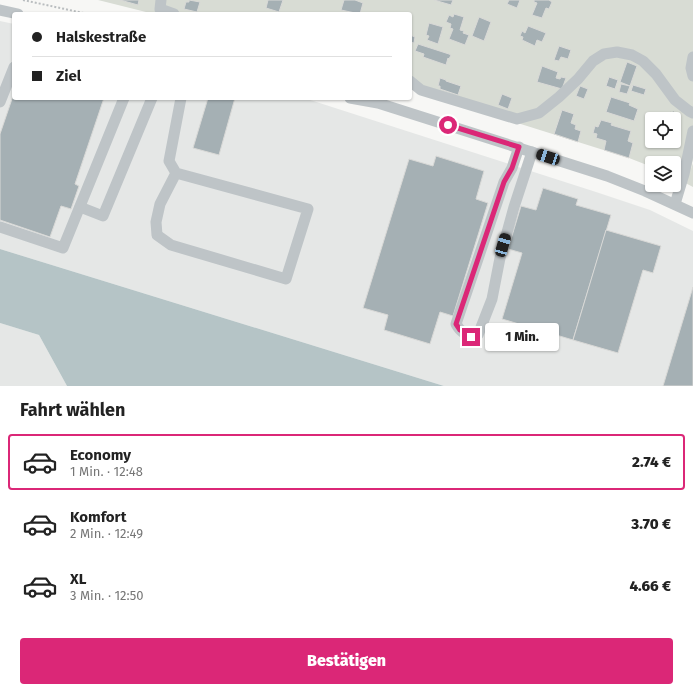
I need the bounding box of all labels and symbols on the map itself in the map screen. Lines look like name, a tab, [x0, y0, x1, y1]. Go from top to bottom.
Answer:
route start	[439, 116, 457, 134]
car	[535, 148, 561, 166]
car	[494, 232, 512, 258]
callout: 1 Min.	[485, 323, 559, 351]
route end	[462, 328, 480, 346]

